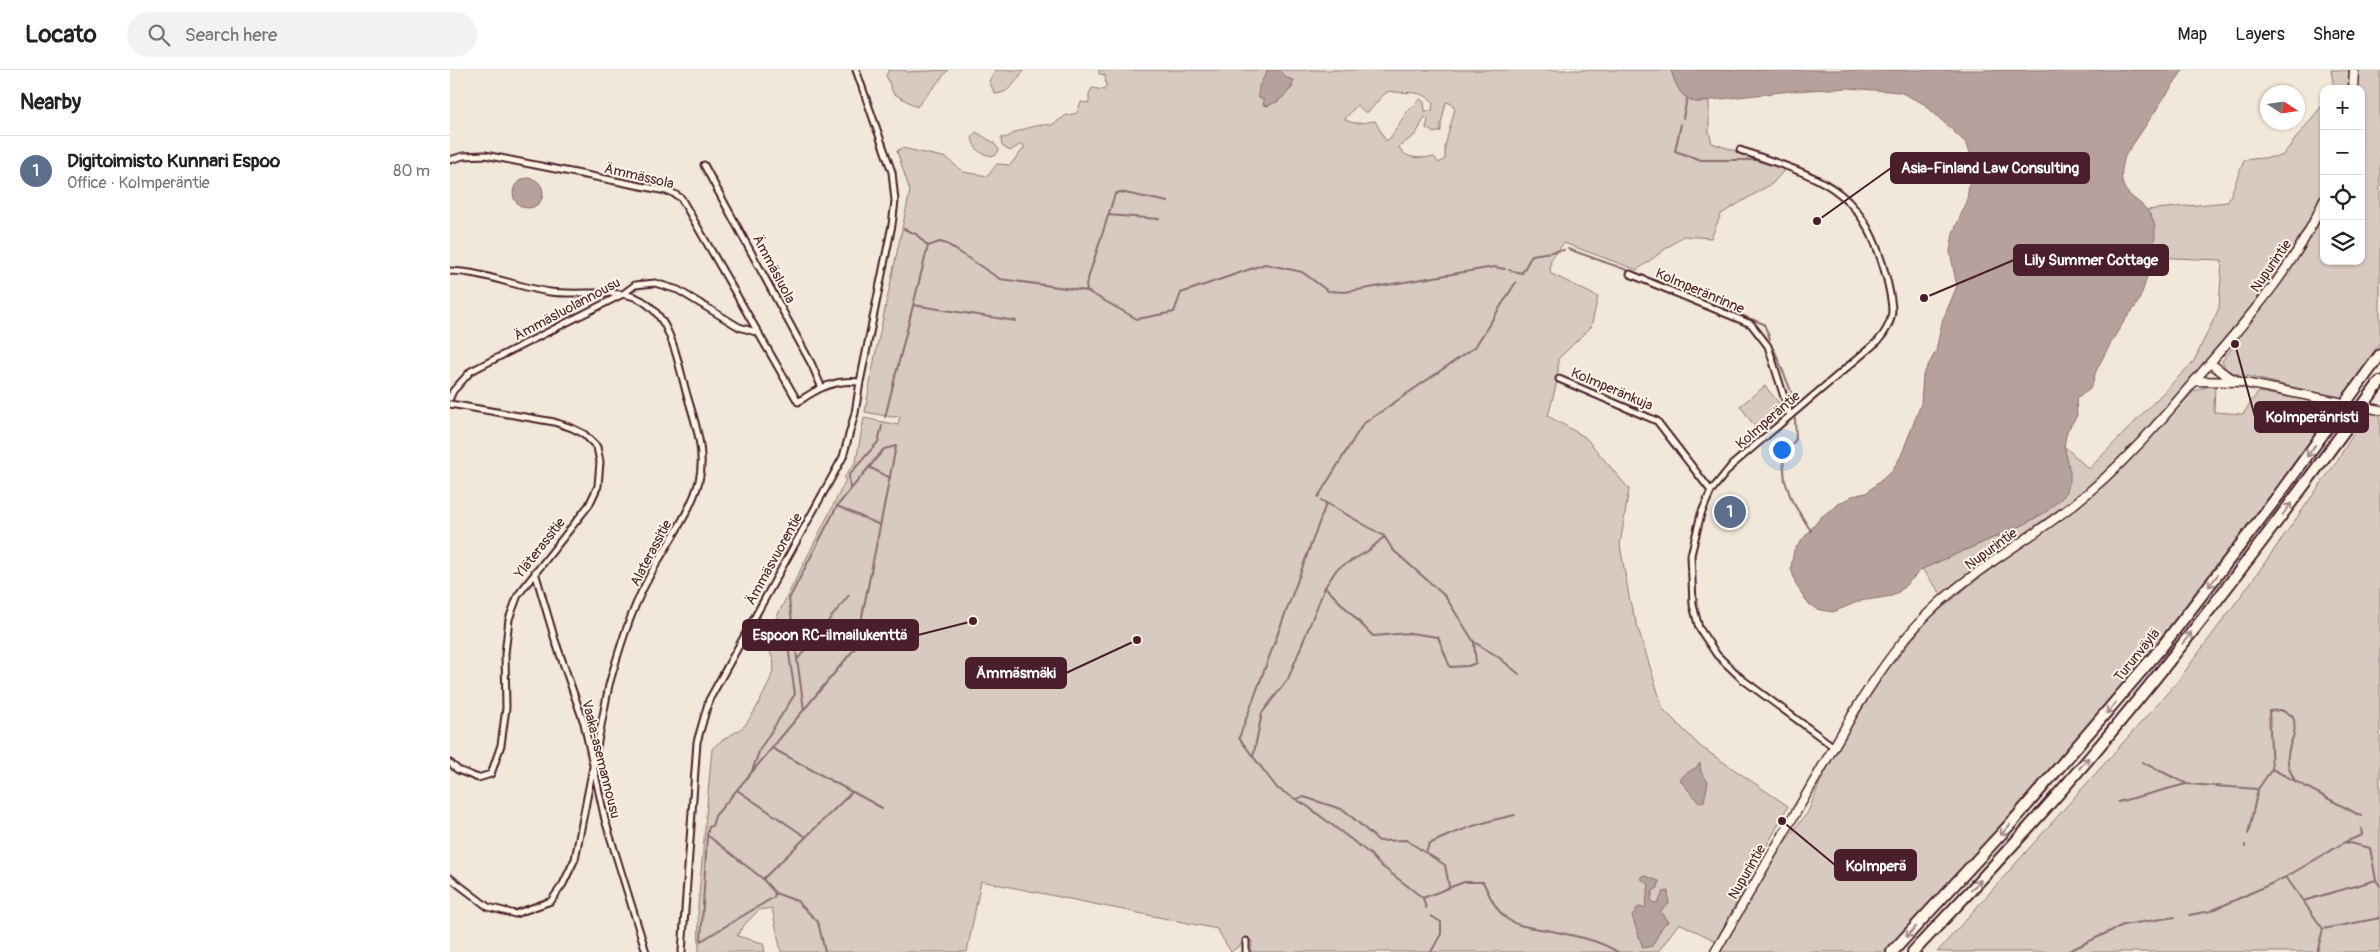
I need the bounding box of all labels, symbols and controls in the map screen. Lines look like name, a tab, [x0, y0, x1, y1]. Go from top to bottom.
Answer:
search box	[127, 12, 477, 57]
text: Locato	[25, 20, 97, 49]
icon: search	[145, 21, 173, 49]
text: Search here	[185, 23, 277, 47]
text: Map	[2178, 23, 2207, 46]
text: Layers	[2235, 23, 2285, 46]
text: Share	[2313, 23, 2355, 46]
north arrow	[2260, 85, 2305, 130]
map controls	[2320, 85, 2365, 265]
button: +	[2320, 85, 2365, 130]
text: Nearby	[20, 89, 81, 116]
button: −	[2320, 130, 2365, 175]
text: Digitoimisto Kunnari Espoo	[67, 149, 280, 173]
callout: Asia-Finland Law Consulting	[1891, 153, 2089, 183]
text: Asia-Finland Law Consulting	[1901, 159, 2079, 178]
street label: Ämmässola	[603, 160, 675, 192]
text: 1	[33, 161, 39, 181]
text: 80 m	[393, 161, 430, 181]
text: Office · Kolmperäntie	[67, 173, 210, 193]
button: locate	[2320, 175, 2365, 220]
button: layers	[2320, 220, 2365, 265]
street label: Ämmäsluola	[749, 232, 799, 306]
street label: Nupurintie	[2247, 236, 2295, 296]
callout: Lily Summer Cottage	[2014, 245, 2168, 275]
text: Lily Summer Cottage	[2024, 251, 2159, 270]
street label: Kolmperänrinne	[1653, 265, 1747, 317]
street label: Ämmäsluolannousu	[511, 274, 623, 344]
street label: Kolmperänkuja	[1568, 364, 1656, 414]
street label: Kolmperäntie	[1732, 387, 1804, 453]
callout: Kolmperänristi	[2255, 402, 2368, 432]
text: Kolmperänristi	[2266, 408, 2359, 427]
your location	[1769, 437, 1795, 463]
one-way arrow	[2306, 444, 2316, 458]
pin: 1	[1714, 493, 1746, 531]
one-way arrow	[2281, 503, 2292, 516]
street label: Ämmäsvuorentie	[742, 510, 806, 608]
street label: Yläterassitie	[510, 514, 569, 582]
street label: Alaterassitie	[626, 517, 676, 589]
street label: Nupurintie	[1962, 524, 2020, 574]
one-way arrow	[2208, 575, 2219, 588]
callout: Espoon RC-ilmailukenttä	[743, 620, 918, 650]
street label: Turunväylä	[2110, 625, 2164, 685]
text: Espoon RC-ilmailukenttä	[753, 626, 907, 645]
one-way arrow	[2182, 632, 2193, 645]
callout: Ämmäsmäki	[966, 658, 1066, 688]
text: Ämmäsmäki	[976, 664, 1056, 683]
street label: Vaaka-asemannousu	[578, 698, 624, 820]
one-way arrow	[2106, 701, 2117, 714]
one-way arrow	[2078, 757, 2089, 770]
one-way arrow	[1999, 824, 2010, 837]
street label: Nupurintie	[1725, 842, 1769, 902]
callout: Kolmperä	[1835, 850, 1916, 880]
text: Kolmperä	[1846, 857, 1906, 876]
one-way arrow	[1970, 878, 1982, 891]
one-way arrow	[1905, 925, 1917, 938]

